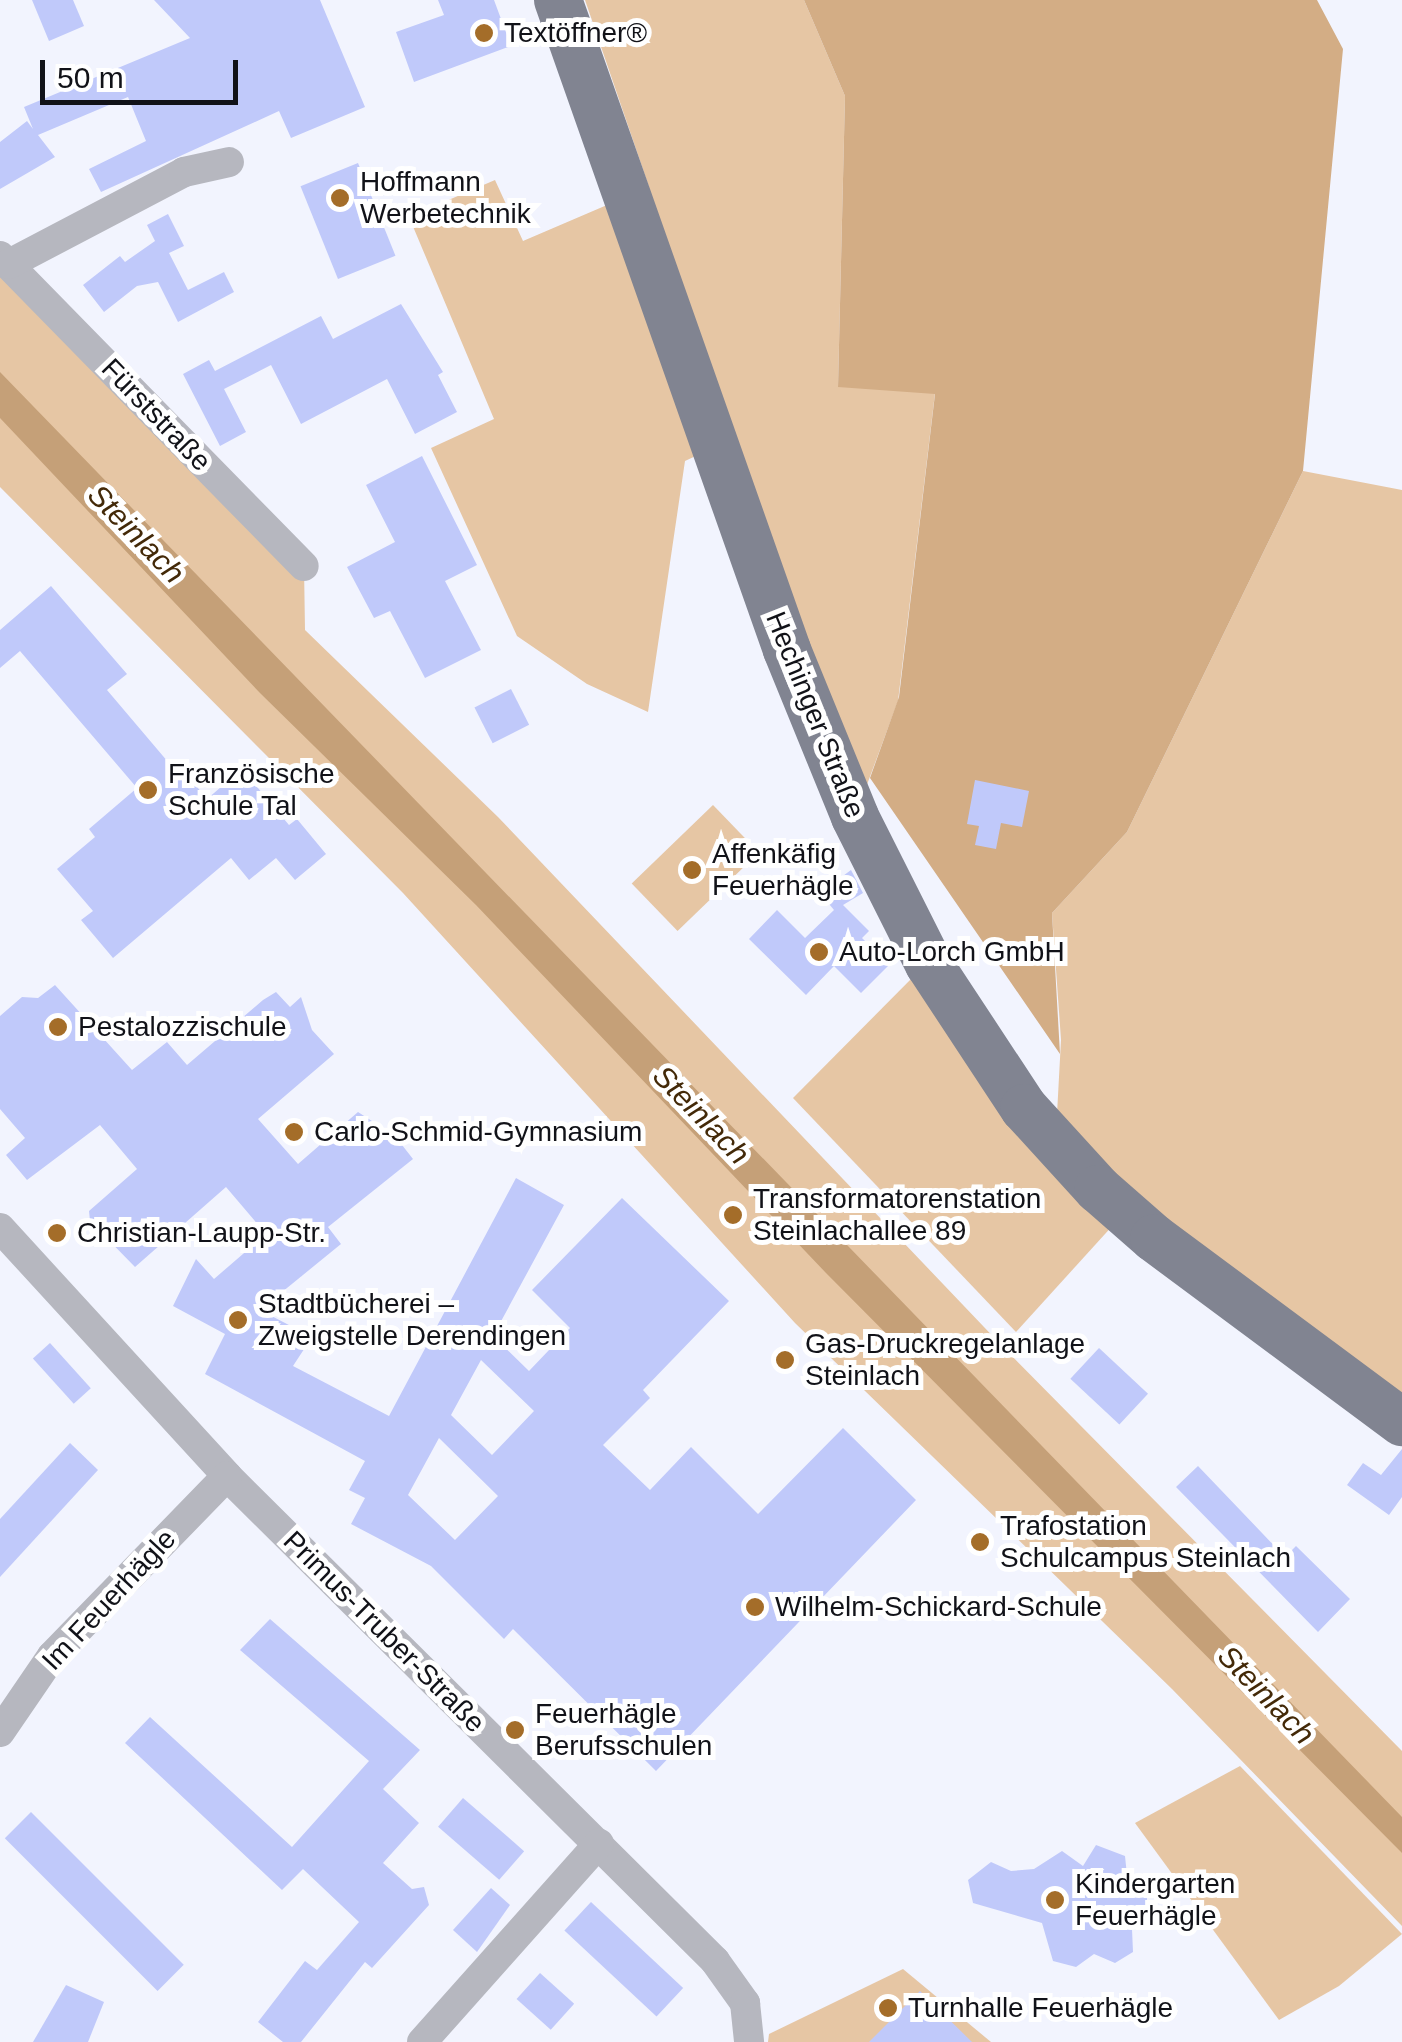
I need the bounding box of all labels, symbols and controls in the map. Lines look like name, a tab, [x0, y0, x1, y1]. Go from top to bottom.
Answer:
place label: Textöffner®	[504, 16, 647, 50]
marker: Textöffner®	[473, 22, 495, 44]
scale bar	[45, 40, 242, 102]
text: 50 m	[57, 61, 124, 94]
place label: Hoffmann Werbetechnik	[360, 165, 531, 231]
marker: Hoffmann Werbetechnik	[329, 187, 351, 209]
street label: Fürststraße	[94, 352, 218, 478]
water label: Steinlach	[80, 477, 192, 591]
street label: Hechinger Straße	[758, 607, 872, 823]
place label: Französische Schule Tal	[168, 757, 335, 823]
marker: Französische Schule Tal	[137, 779, 159, 801]
place label: Affenkäfig Feuerhägle	[712, 837, 854, 903]
marker: Affenkäfig Feuerhägle	[681, 859, 703, 881]
place label: Auto-Lorch GmbH	[839, 935, 1065, 969]
marker: Auto-Lorch GmbH	[808, 941, 830, 963]
place label: Pestalozzischule	[78, 1010, 287, 1044]
marker: Pestalozzischule	[47, 1016, 69, 1038]
water label: Steinlach	[645, 1058, 757, 1172]
place label: Carlo-Schmid-Gymnasium	[314, 1115, 642, 1149]
marker: Carlo-Schmid-Gymnasium	[283, 1121, 305, 1143]
place label: Transformatorenstation Steinlachallee 89	[753, 1182, 1041, 1248]
marker: Transformatorenstation Steinlachallee 89	[722, 1204, 744, 1226]
place label: Christian-Laupp-Str.	[77, 1216, 326, 1250]
marker: Christian-Laupp-Str.	[46, 1222, 68, 1244]
place label: Stadtbücherei – Zweigstelle Derendingen	[258, 1287, 566, 1353]
marker: Stadtbücherei – Zweigstelle Derendingen	[227, 1309, 249, 1331]
place label: Gas-Druckregelanlage Steinlach	[805, 1327, 1085, 1393]
marker: Gas-Druckregelanlage Steinlach	[774, 1349, 796, 1371]
place label: Trafostation Schulcampus Steinlach	[1000, 1509, 1291, 1575]
street label: Im Feuerhägle	[35, 1523, 183, 1677]
street label: Primus-Truber-Straße	[276, 1524, 492, 1740]
marker: Trafostation Schulcampus Steinlach	[969, 1531, 991, 1553]
place label: Wilhelm-Schickard-Schule	[775, 1590, 1102, 1624]
marker: Wilhelm-Schickard-Schule	[744, 1596, 766, 1618]
water label: Steinlach	[1210, 1638, 1322, 1752]
place label: Feuerhägle Berufsschulen	[535, 1697, 712, 1763]
marker: Feuerhägle Berufsschulen	[504, 1719, 526, 1741]
place label: Kindergarten Feuerhägle	[1075, 1867, 1235, 1933]
marker: Kindergarten Feuerhägle	[1044, 1889, 1066, 1911]
place label: Turnhalle Feuerhägle	[908, 1991, 1173, 2025]
marker: Turnhalle Feuerhägle	[877, 1997, 899, 2019]

